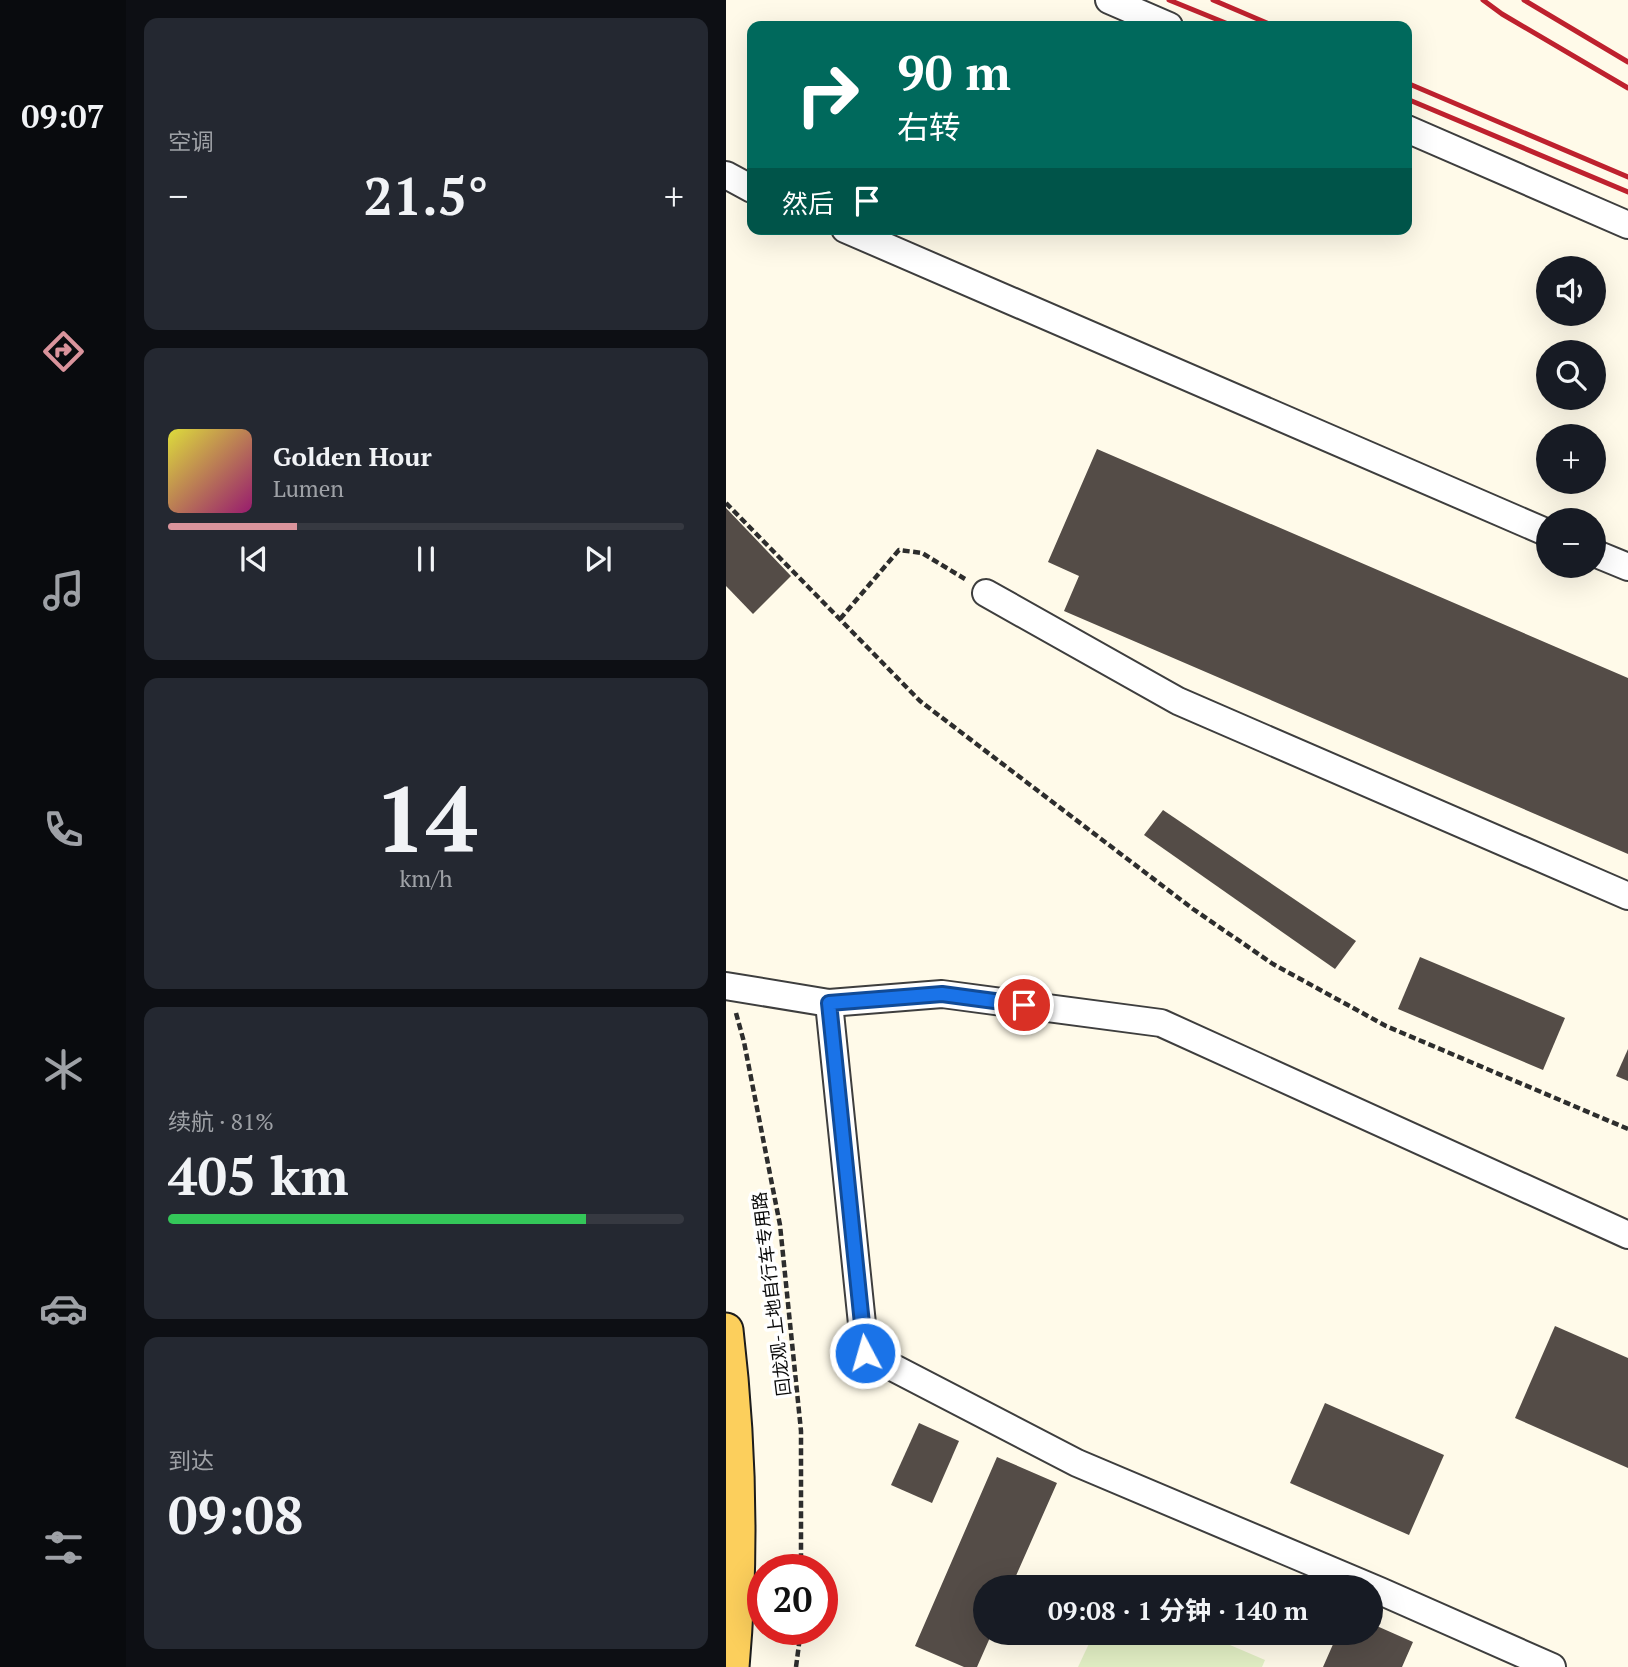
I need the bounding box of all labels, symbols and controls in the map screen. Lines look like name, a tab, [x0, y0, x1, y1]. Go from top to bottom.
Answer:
text: 90 m	[897, 39, 1011, 104]
icon: right	[782, 49, 873, 140]
text: 09:07	[21, 95, 105, 137]
text: 右转	[897, 106, 961, 148]
text: 空调	[168, 126, 214, 157]
text: 21.5°	[363, 161, 489, 230]
text: −	[168, 171, 188, 221]
text: +	[664, 171, 684, 221]
icon: arrive	[848, 182, 886, 220]
text: 然后	[782, 186, 834, 220]
map controls	[1536, 256, 1606, 578]
button: sound	[1536, 256, 1606, 326]
icon: directions	[39, 327, 88, 376]
button: search	[1536, 340, 1606, 410]
button: +	[1536, 424, 1606, 494]
text: Golden Hour	[273, 439, 432, 473]
text: Lumen	[273, 473, 344, 504]
button: −	[1536, 508, 1606, 578]
icon: previous	[235, 540, 273, 578]
icon: pause	[407, 540, 445, 578]
icon: next	[579, 540, 617, 578]
icon: music	[39, 566, 88, 615]
text: 14	[375, 757, 477, 878]
icon: phone	[39, 805, 88, 854]
text: km/h	[399, 863, 453, 894]
pin	[994, 975, 1054, 1035]
icon: arrive	[1005, 986, 1043, 1024]
icon: climate	[39, 1045, 88, 1094]
text: 续航 · 81%	[168, 1106, 274, 1137]
text: 405 km	[168, 1141, 349, 1210]
street label: 回龙观-上地自行车专用路	[747, 1190, 795, 1398]
icon: car	[39, 1284, 88, 1333]
position arrow	[828, 1316, 902, 1390]
text: 到达	[168, 1445, 214, 1476]
text: 09:08	[168, 1480, 303, 1549]
icon: filters	[39, 1523, 88, 1572]
speed limit sign: 20	[747, 1554, 838, 1645]
text: 09:08 · 1 分钟 · 140 m	[1048, 1593, 1308, 1627]

